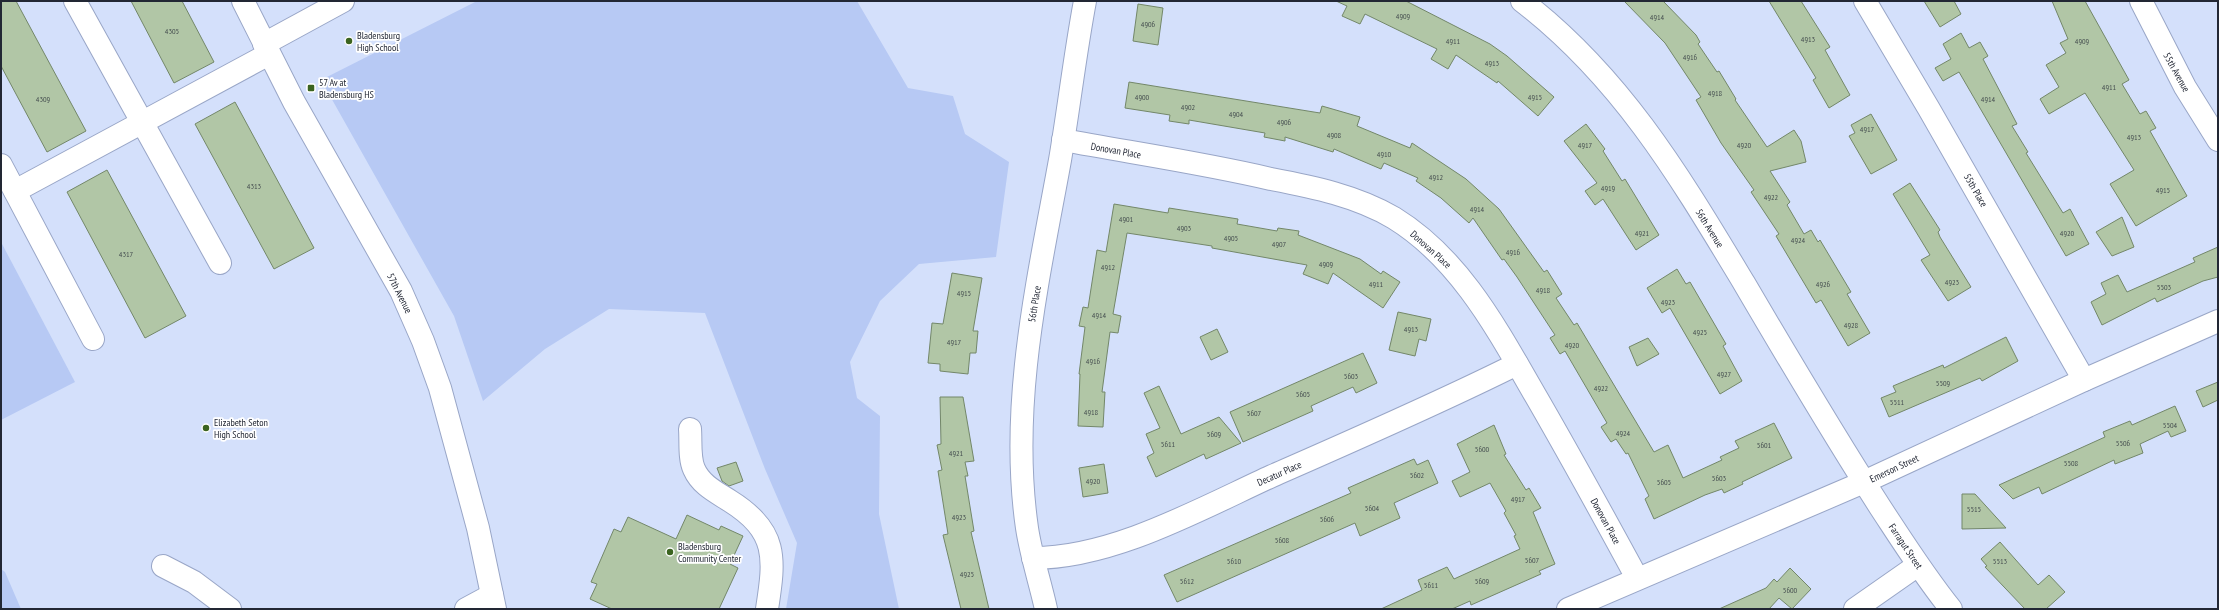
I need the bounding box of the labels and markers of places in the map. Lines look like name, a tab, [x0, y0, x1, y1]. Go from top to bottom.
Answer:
place label: Bladensburg High School	[357, 29, 400, 54]
marker: Bladensburg High School	[344, 36, 354, 46]
place label: 57 Av at Bladensburg HS	[319, 76, 374, 101]
marker: 57 Av at Bladensburg HS	[306, 83, 316, 93]
place label: Elizabeth Seton High School	[214, 416, 268, 441]
marker: Elizabeth Seton High School	[201, 423, 211, 433]
place label: Bladensburg Community Center	[678, 540, 741, 565]
marker: Bladensburg Community Center	[665, 547, 675, 557]

